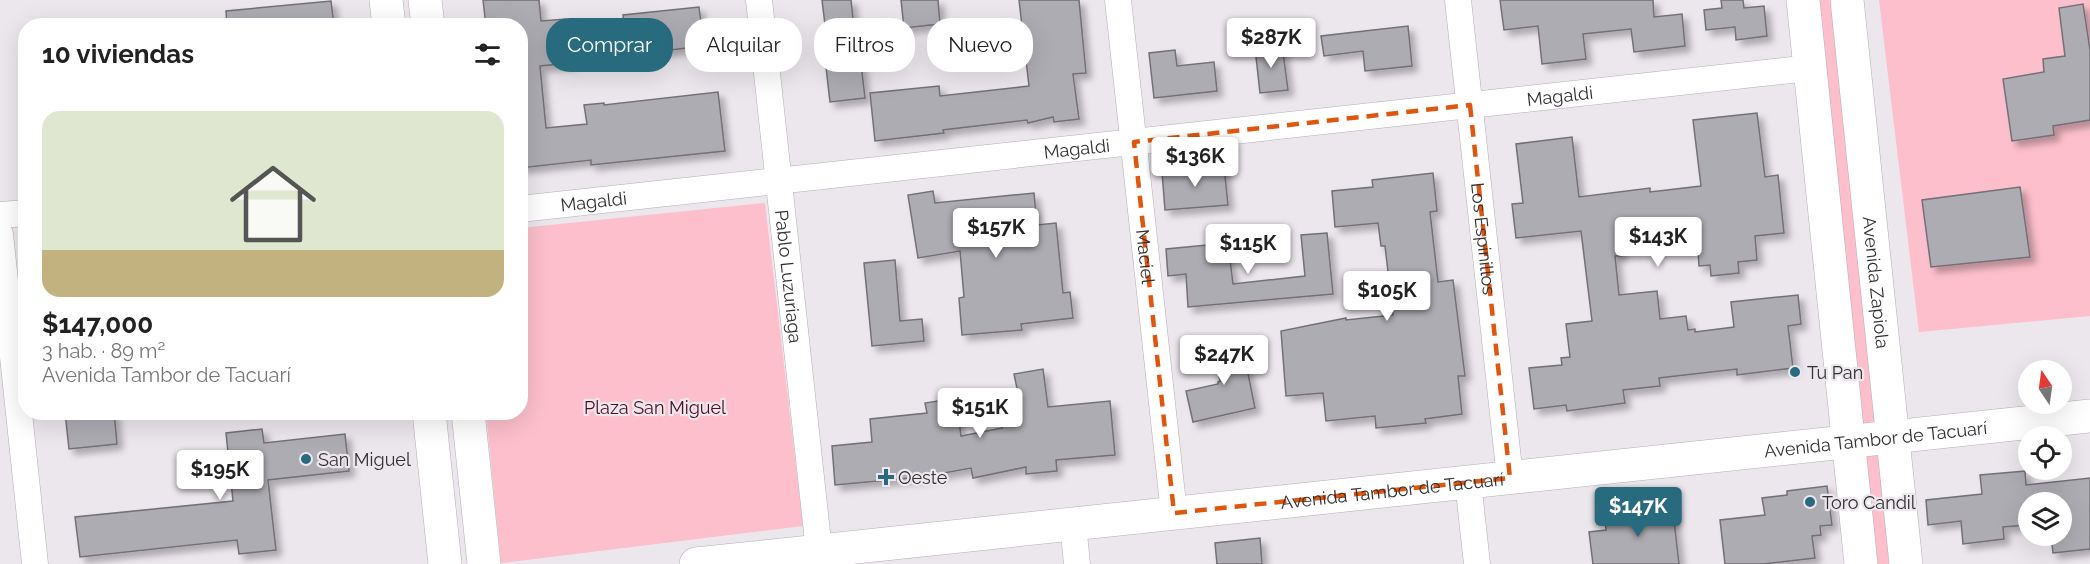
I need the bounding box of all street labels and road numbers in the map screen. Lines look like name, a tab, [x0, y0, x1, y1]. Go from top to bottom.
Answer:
street label: Magaldi	[1526, 81, 1594, 109]
street label: Magaldi	[1042, 134, 1111, 162]
street label: Los Espinillos	[1467, 181, 1501, 296]
street label: Magaldi	[559, 187, 628, 215]
street label: Pablo Luzuriaga	[771, 209, 807, 344]
street label: Avenida Zapiola	[1859, 215, 1894, 350]
street label: Maciel	[1133, 228, 1159, 285]
street label: Avenida Tambor de Tacuarí	[1763, 417, 1988, 461]
street label: Avenida Tambor de Tacuarí	[1280, 468, 1505, 512]

